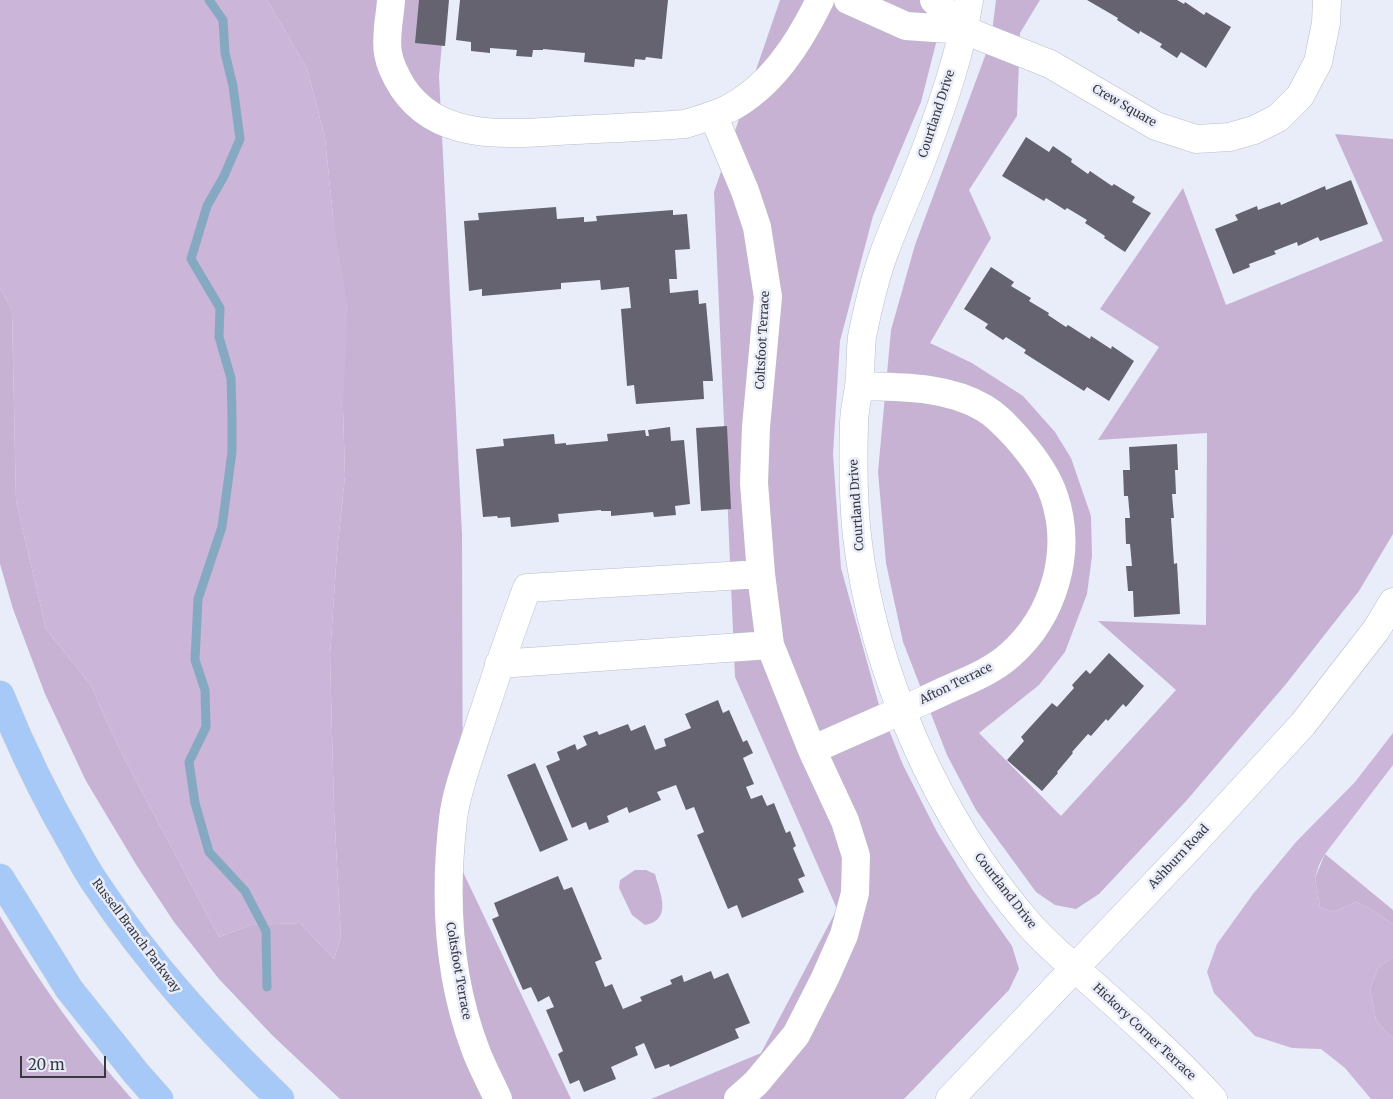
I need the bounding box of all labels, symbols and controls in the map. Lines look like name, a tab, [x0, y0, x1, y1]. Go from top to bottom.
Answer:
street label: Courtland Drive	[916, 68, 958, 160]
street label: Crew Square	[1089, 82, 1159, 130]
street label: Coltsfoot Terrace	[753, 290, 773, 390]
street label: Courtland Drive	[847, 459, 867, 551]
street label: Afton Terrace	[917, 660, 995, 708]
street label: Ashburn Road	[1146, 822, 1212, 892]
street label: Courtland Drive	[971, 850, 1039, 932]
street label: Russell Branch Parkway	[89, 876, 183, 996]
street label: Coltsfoot Terrace	[442, 921, 474, 1021]
street label: Hickory Corner Terrace	[1090, 981, 1198, 1083]
scale bar	[22, 1046, 109, 1078]
text: 20 m	[28, 1055, 65, 1074]

